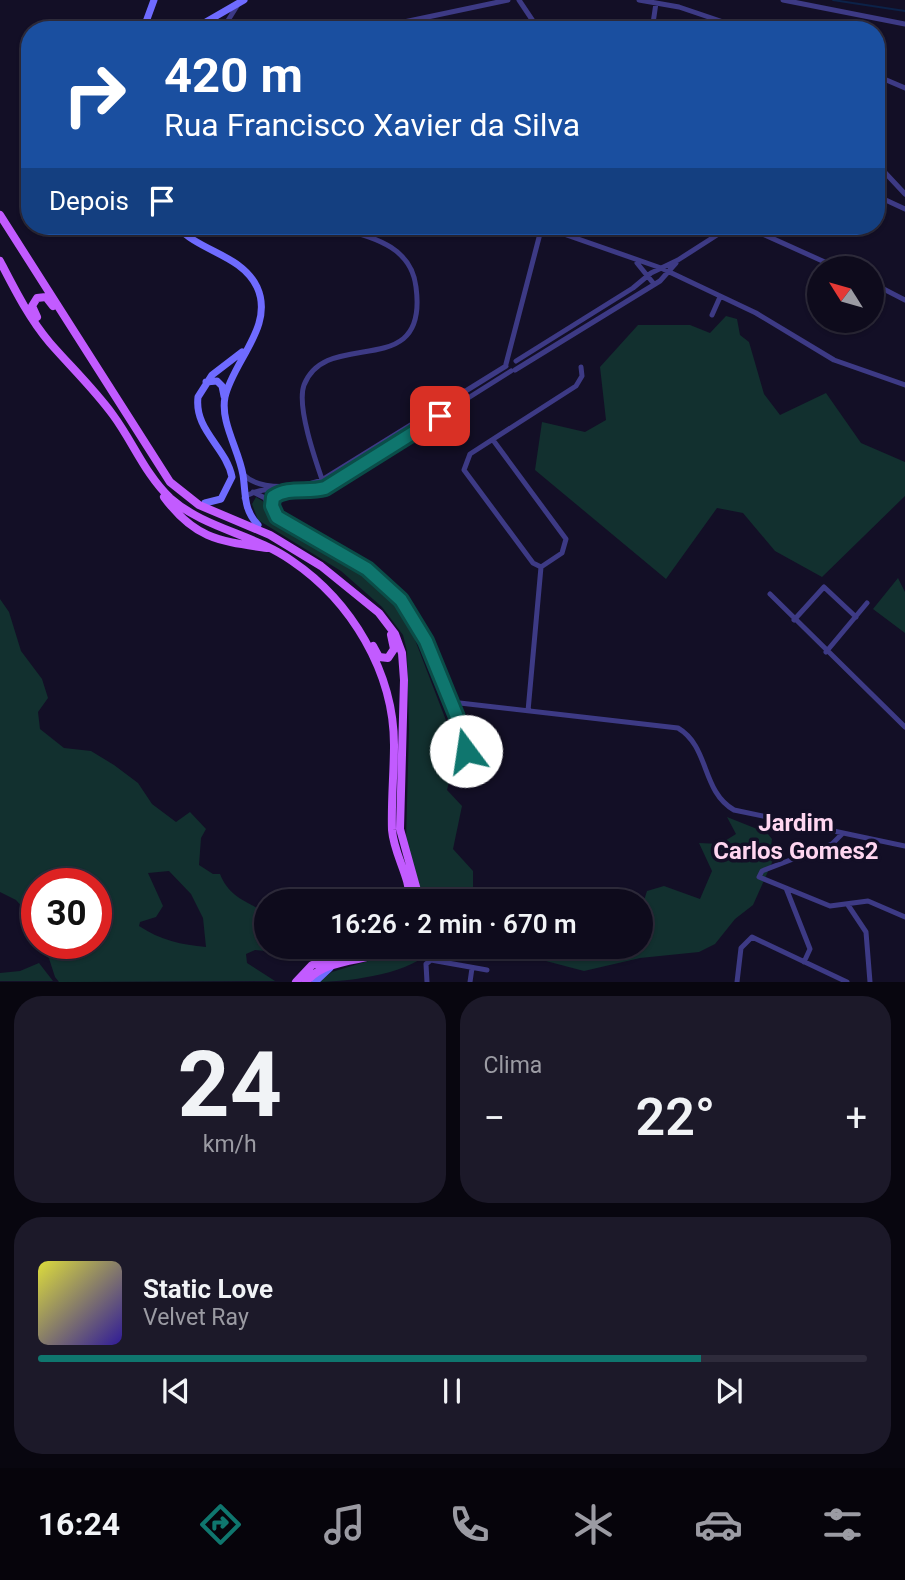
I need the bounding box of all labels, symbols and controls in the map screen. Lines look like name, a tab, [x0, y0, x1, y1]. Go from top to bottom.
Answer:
text: 420 m	[164, 47, 303, 104]
icon: right	[49, 49, 140, 140]
text: Rua Francisco Xavier da Silva	[164, 106, 580, 144]
icon: arrive	[143, 182, 181, 220]
text: Depois	[49, 186, 129, 216]
north arrow	[807, 256, 884, 332]
map controls	[807, 256, 884, 333]
pin	[410, 386, 470, 446]
icon: arrive	[421, 397, 459, 435]
position arrow	[429, 714, 503, 788]
district label: Jardim Carlos Gomes2	[713, 809, 879, 865]
speed limit sign: 30	[21, 868, 112, 959]
text: 16:26 · 2 min · 670 m	[330, 909, 577, 939]
text: 24	[178, 1032, 282, 1138]
text: Clima	[484, 1052, 542, 1079]
text: 22°	[636, 1087, 715, 1148]
text: −	[484, 1096, 505, 1140]
text: +	[845, 1096, 867, 1140]
text: km/h	[203, 1131, 257, 1158]
text: Static Love	[143, 1274, 273, 1304]
text: Velvet Ray	[143, 1304, 249, 1331]
icon: previous	[157, 1372, 195, 1410]
icon: pause	[433, 1372, 471, 1410]
icon: next	[710, 1372, 748, 1410]
icon: directions	[196, 1500, 245, 1549]
icon: music	[320, 1500, 369, 1549]
icon: phone	[445, 1500, 494, 1549]
icon: climate	[569, 1500, 618, 1549]
icon: car	[694, 1500, 743, 1549]
icon: filters	[818, 1500, 867, 1549]
text: 16:24	[38, 1505, 120, 1543]

